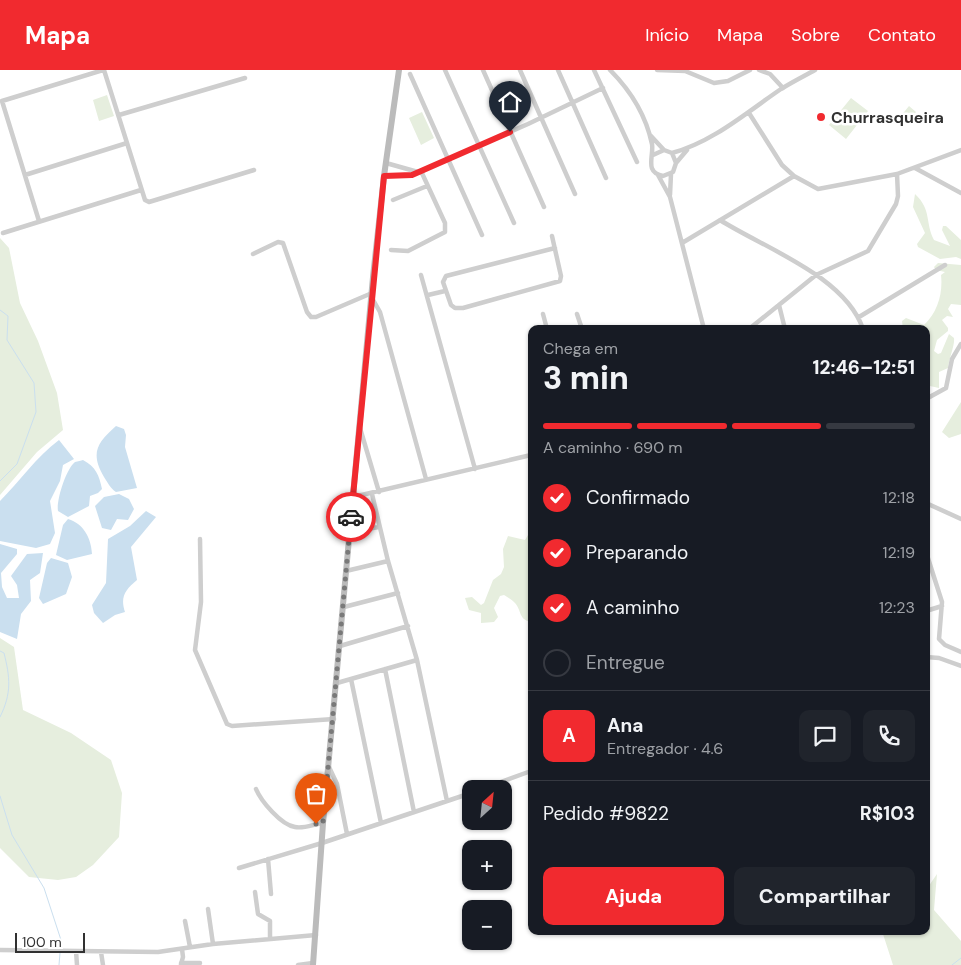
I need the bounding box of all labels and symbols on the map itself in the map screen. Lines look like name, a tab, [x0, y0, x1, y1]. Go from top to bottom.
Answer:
pin	[489, 81, 531, 132]
place label: Churrasqueira	[831, 107, 944, 128]
marker: Churrasqueira	[815, 111, 827, 123]
courier	[326, 492, 376, 542]
pin	[295, 773, 337, 824]
north arrow	[462, 780, 512, 830]
scale bar	[15, 930, 85, 953]

